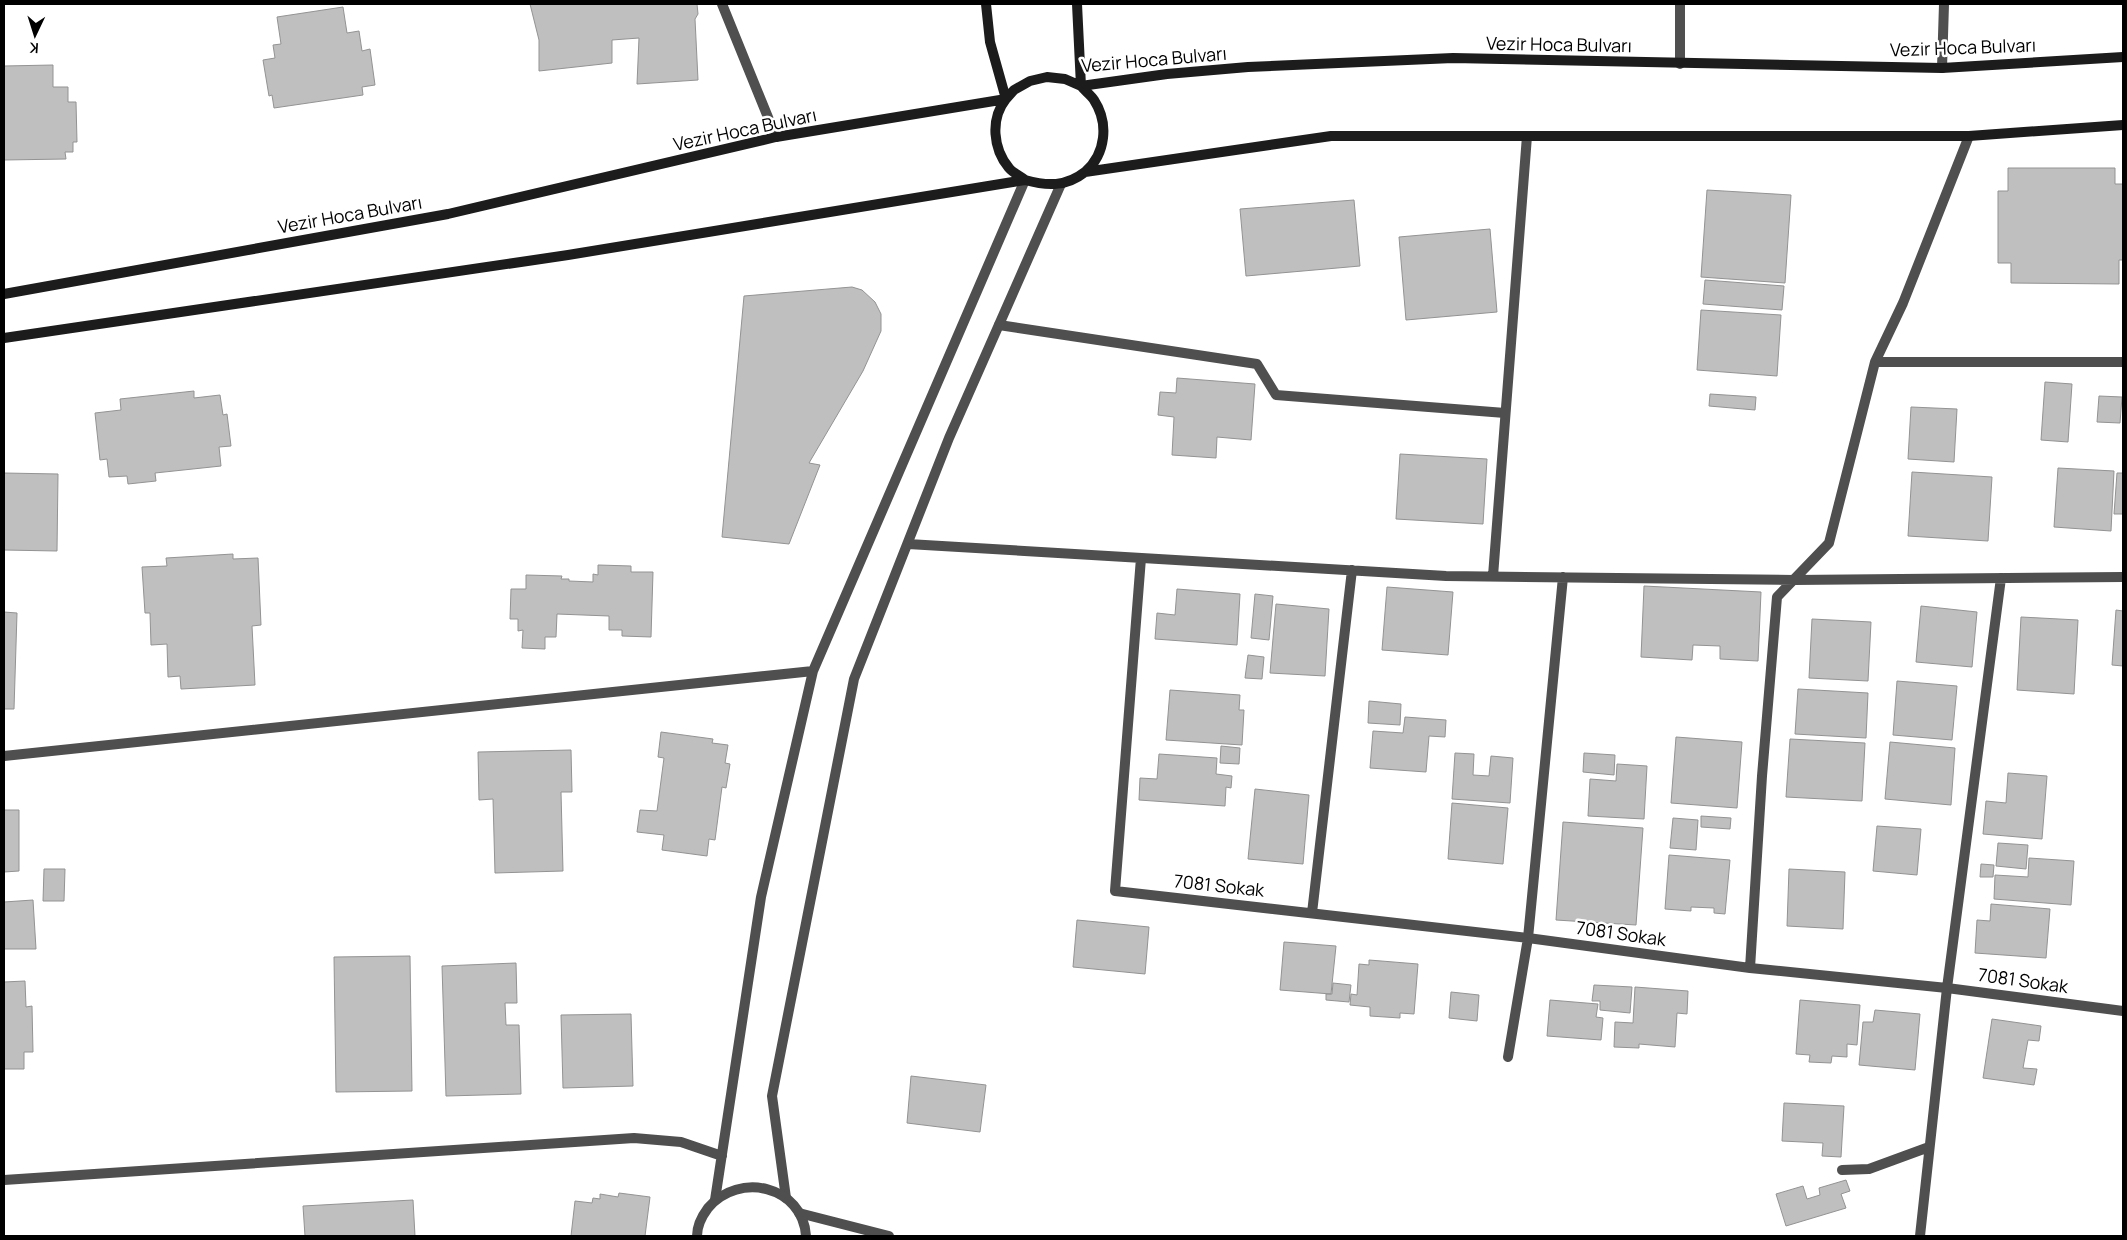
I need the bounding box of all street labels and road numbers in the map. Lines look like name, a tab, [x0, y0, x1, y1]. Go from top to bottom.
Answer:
street label: Vezir Hoca Bulvarı	[1486, 31, 1632, 57]
street label: Vezir Hoca Bulvarı	[1890, 32, 2036, 62]
street label: Vezir Hoca Bulvarı	[1080, 41, 1228, 77]
street label: Vezir Hoca Bulvarı	[671, 102, 819, 156]
street label: Vezir Hoca Bulvarı	[276, 190, 424, 238]
street label: 7081 Sokak	[1173, 868, 1267, 902]
street label: 7081 Sokak	[1575, 915, 1669, 951]
street label: 7081 Sokak	[1977, 962, 2071, 998]

